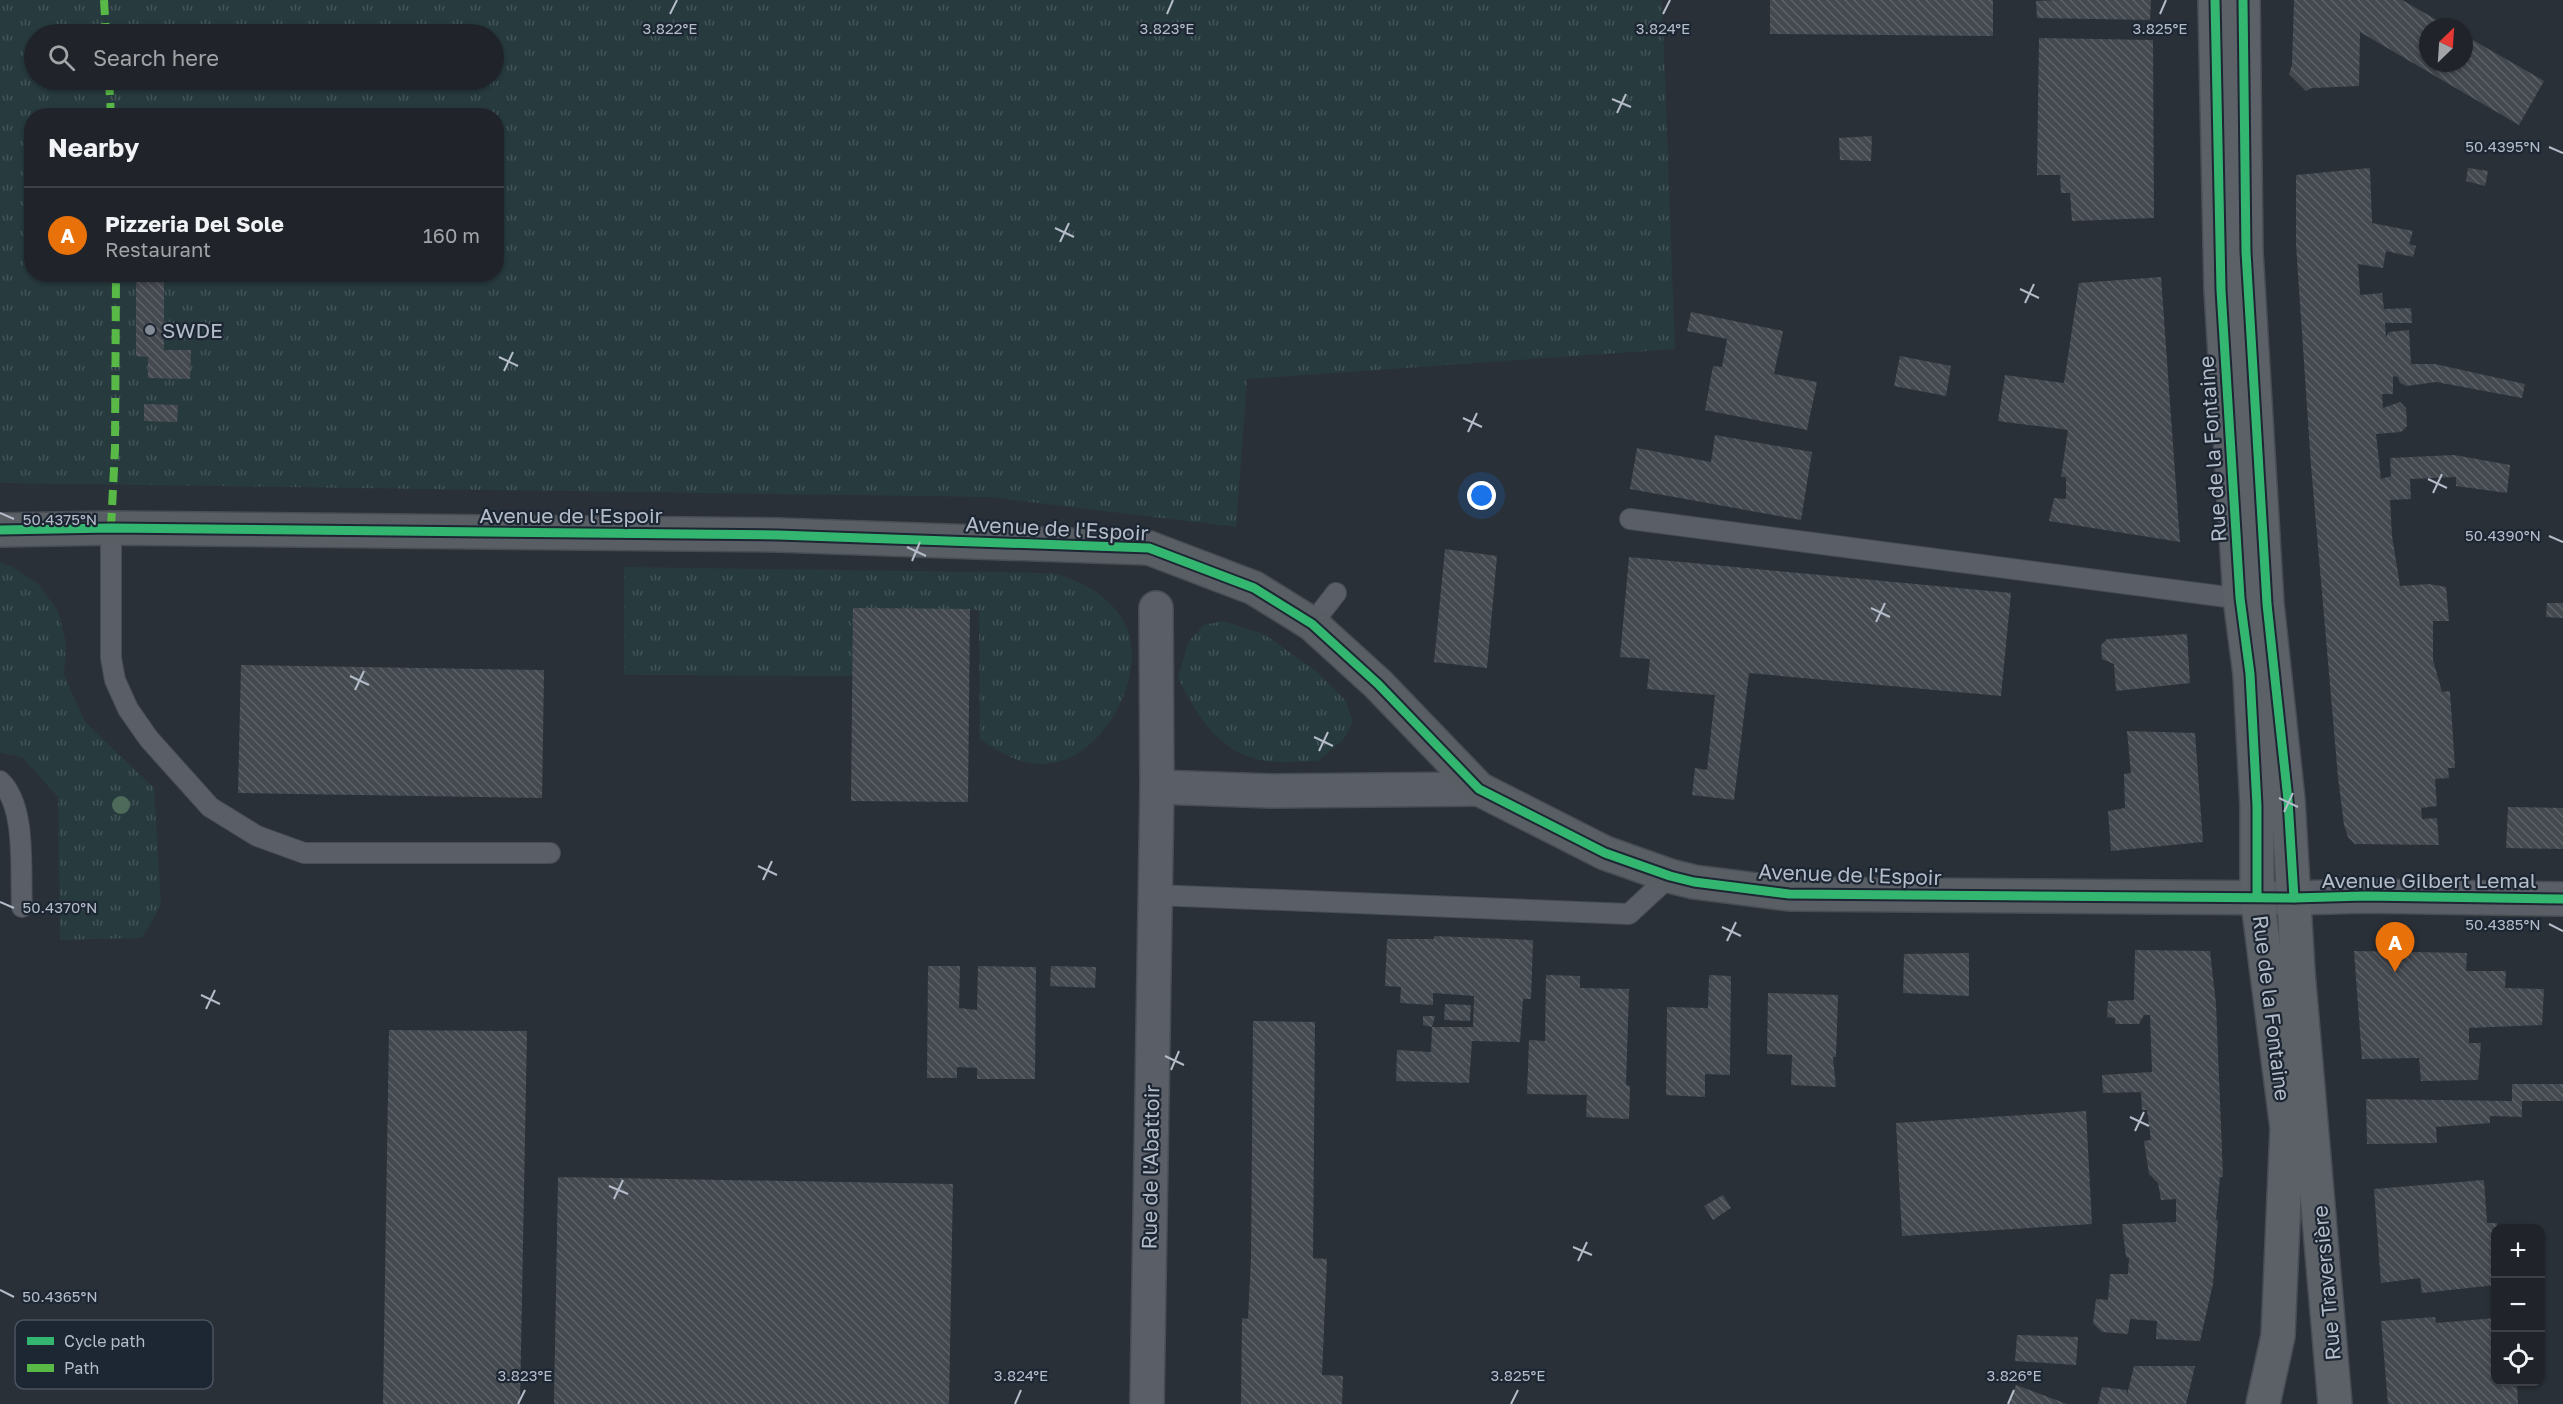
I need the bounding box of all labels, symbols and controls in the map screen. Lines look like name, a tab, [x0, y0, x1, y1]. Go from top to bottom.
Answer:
north arrow	[2419, 18, 2473, 72]
text: 3.822°E	[643, 19, 697, 37]
text: 3.823°E	[1140, 19, 1194, 37]
text: 3.824°E	[1636, 19, 1690, 37]
text: 3.825°E	[2133, 19, 2187, 37]
search box	[24, 24, 504, 90]
icon: search	[45, 41, 78, 74]
text: Search here	[93, 44, 219, 71]
text: Nearby	[48, 132, 139, 163]
text: 50.4395°N	[2465, 137, 2541, 155]
text: Pizzeria Del Sole	[105, 210, 284, 237]
text: A	[60, 223, 75, 247]
text: 160 m	[423, 223, 480, 247]
text: Restaurant	[105, 237, 211, 261]
place label: SWDE	[162, 317, 223, 343]
marker: SWDE	[143, 323, 157, 337]
street label: Rue de la Fontaine	[2193, 355, 2231, 543]
your location	[1467, 481, 1496, 510]
street label: Avenue de l'Espoir	[479, 502, 663, 528]
text: 50.4375°N	[23, 510, 97, 528]
street label: Avenue de l'Espoir	[965, 510, 1149, 546]
text: 50.4390°N	[2465, 526, 2541, 544]
street label: Avenue de l'Espoir	[1758, 858, 1942, 890]
street label: Avenue Gilbert Lemal	[2322, 867, 2537, 893]
text: 50.4370°N	[23, 898, 97, 916]
street label: Rue de la Fontaine	[2248, 914, 2296, 1102]
text: 50.4385°N	[2465, 915, 2541, 933]
pin: A	[2376, 922, 2414, 972]
street label: Rue de l'Abattoir	[1136, 1084, 1164, 1250]
street label: Rue Traversière	[2306, 1204, 2346, 1362]
map controls	[2491, 1224, 2545, 1386]
button: +	[2491, 1224, 2545, 1278]
button: −	[2491, 1278, 2545, 1332]
text: 50.4365°N	[22, 1287, 98, 1305]
legend	[15, 1320, 213, 1389]
text: Cycle path	[64, 1331, 145, 1351]
button: locate	[2491, 1332, 2545, 1386]
text: Path	[64, 1358, 99, 1378]
text: 3.823°E	[498, 1366, 552, 1384]
text: 3.824°E	[994, 1366, 1048, 1384]
text: 3.825°E	[1491, 1366, 1545, 1384]
text: 3.826°E	[1986, 1366, 2042, 1384]

